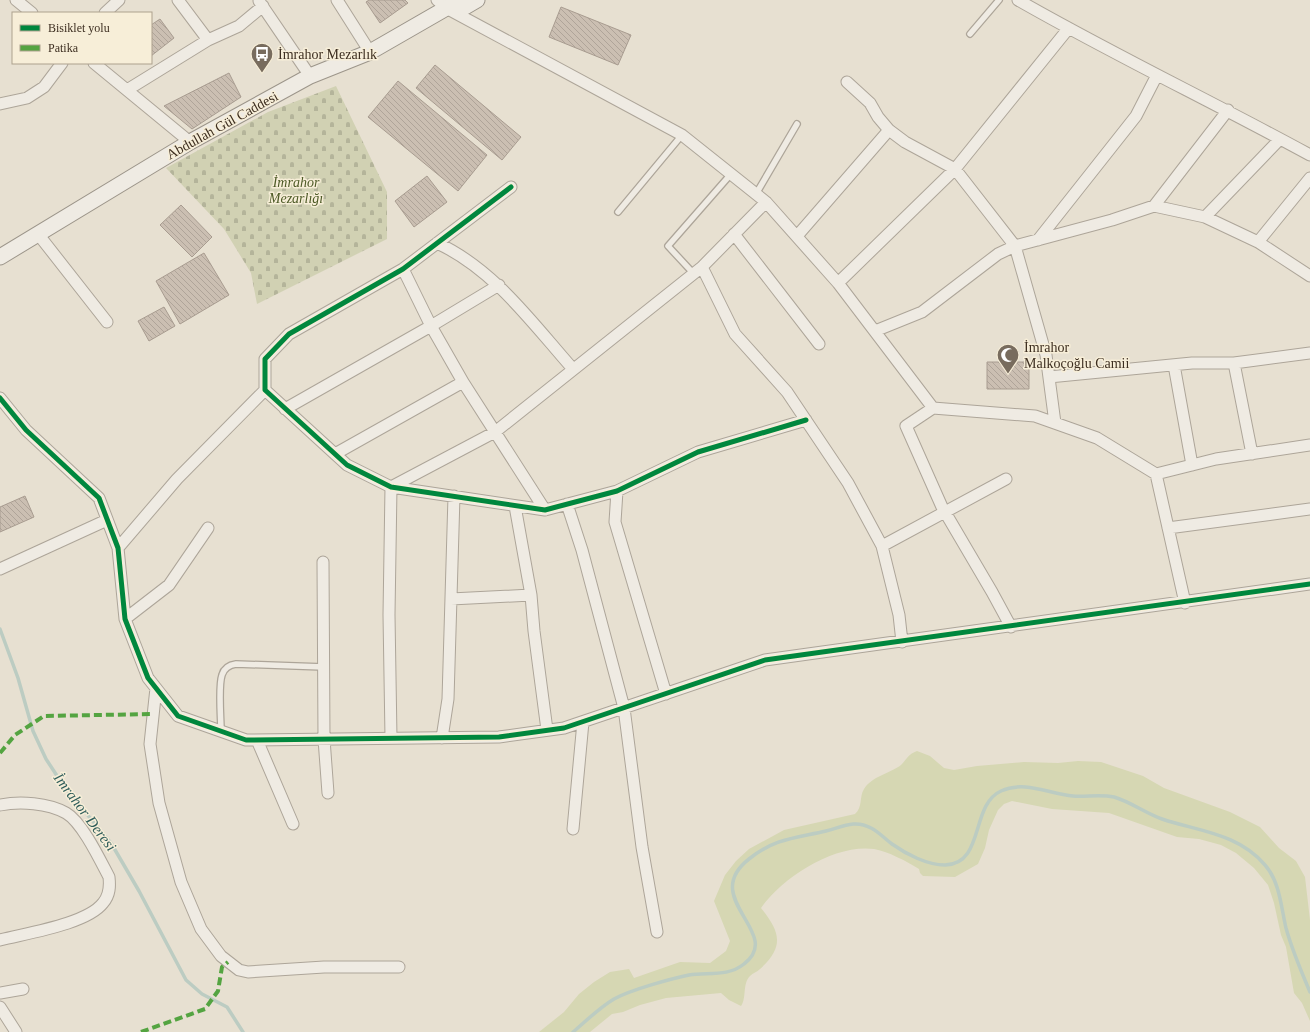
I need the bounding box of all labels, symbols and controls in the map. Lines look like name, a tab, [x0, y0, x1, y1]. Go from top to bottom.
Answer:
legend	[12, 12, 152, 64]
text: Bisiklet yolu	[48, 21, 110, 35]
text: Patika	[48, 41, 79, 55]
bus stop icon: İmrahor Mezarlık	[249, 41, 275, 74]
place label: İmrahor Mezarlık	[278, 47, 377, 62]
street label: Abdullah Gül Caddesi	[164, 88, 281, 162]
park label: İmrahor Mezarlığı	[268, 175, 323, 206]
place label: İmrahor Malkoçoğlu Camii	[1024, 340, 1129, 371]
mosque icon: İmrahor Malkoçoğlu Camii	[995, 342, 1021, 375]
water label: İmrahor Deresi	[50, 769, 119, 854]

